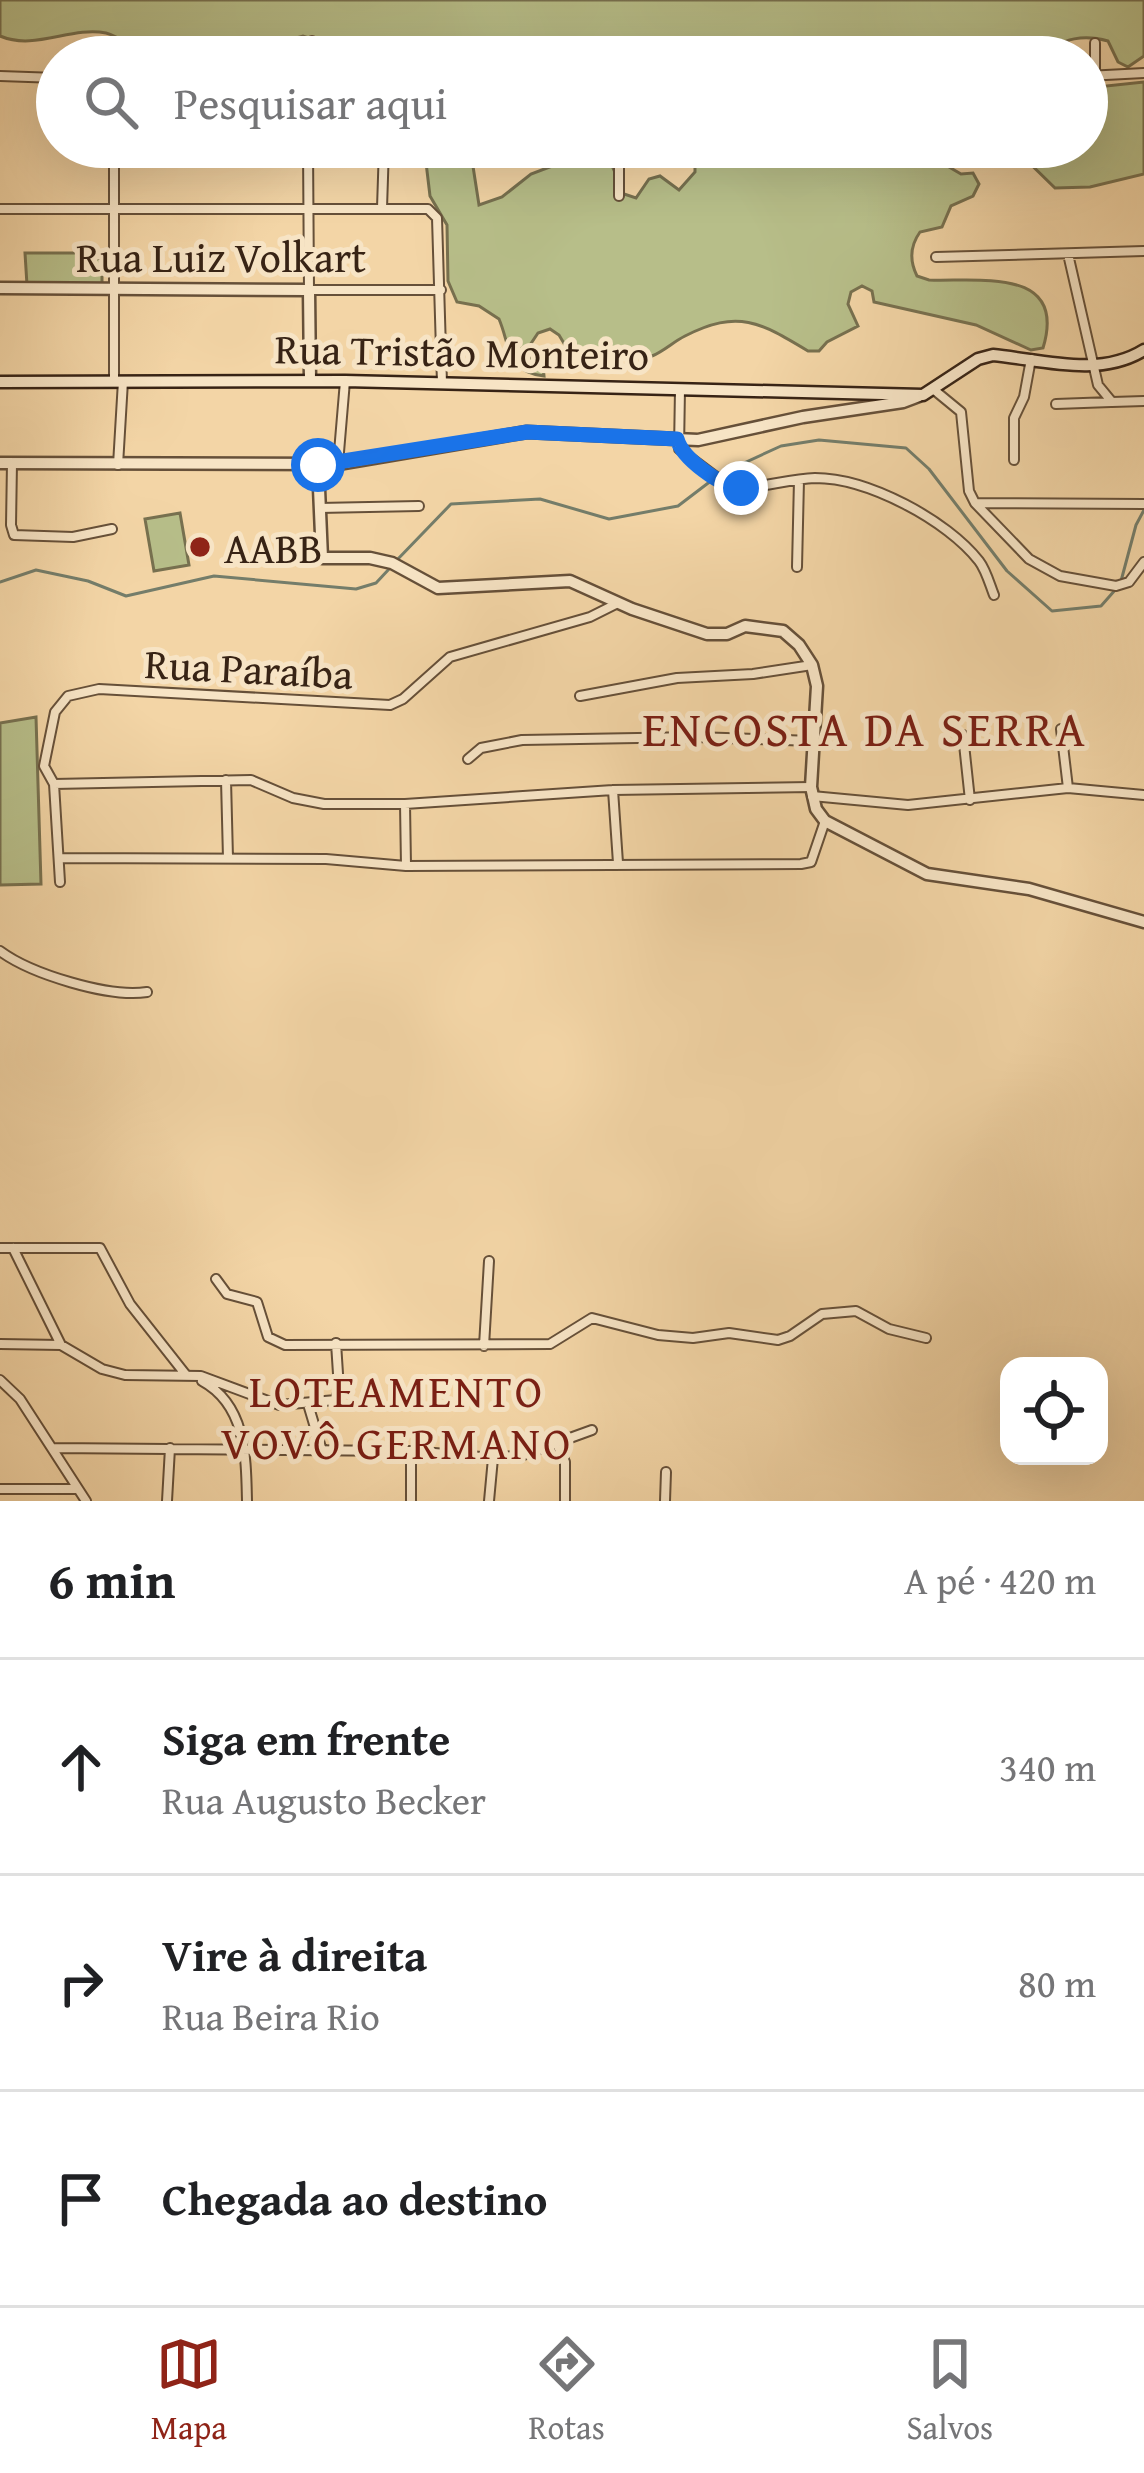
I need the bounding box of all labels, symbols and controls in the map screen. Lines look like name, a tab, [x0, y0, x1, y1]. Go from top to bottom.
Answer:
search box	[36, 36, 1108, 168]
icon: search	[78, 69, 144, 135]
text: Pesquisar aqui	[174, 70, 447, 135]
street label: Rua Luiz Volkart	[76, 226, 366, 287]
street label: Rua Tristão Monteiro	[274, 317, 650, 385]
route start	[291, 438, 345, 492]
route end	[714, 461, 768, 515]
place label: AABB	[224, 517, 323, 578]
marker: AABB	[187, 534, 213, 560]
street label: Rua Paraíba	[143, 632, 355, 704]
district label: ENCOSTA DA SERRA	[642, 693, 1088, 764]
map controls	[1000, 1357, 1108, 1465]
button: locate	[1000, 1357, 1108, 1465]
district label: LOTEAMENTO VOVÔ GERMANO	[221, 1358, 573, 1475]
text: 6 min	[48, 1542, 175, 1617]
text: A pé · 420 m	[904, 1551, 1096, 1608]
text: Siga em frente	[162, 1706, 450, 1771]
icon: ahead	[48, 1734, 114, 1800]
text: 340 m	[999, 1738, 1096, 1795]
text: Rua Augusto Becker	[162, 1771, 486, 1828]
text: Vire à direita	[162, 1922, 427, 1987]
icon: right	[48, 1950, 114, 2016]
text: 80 m	[1018, 1954, 1096, 2011]
text: Rua Beira Rio	[162, 1987, 380, 2044]
icon: arrive	[48, 2166, 114, 2232]
text: Chegada ao destino	[162, 2166, 547, 2231]
tab: Mapa	[151, 2331, 227, 2451]
tab: Rotas	[529, 2331, 605, 2451]
tab: Salvos	[906, 2331, 993, 2451]

